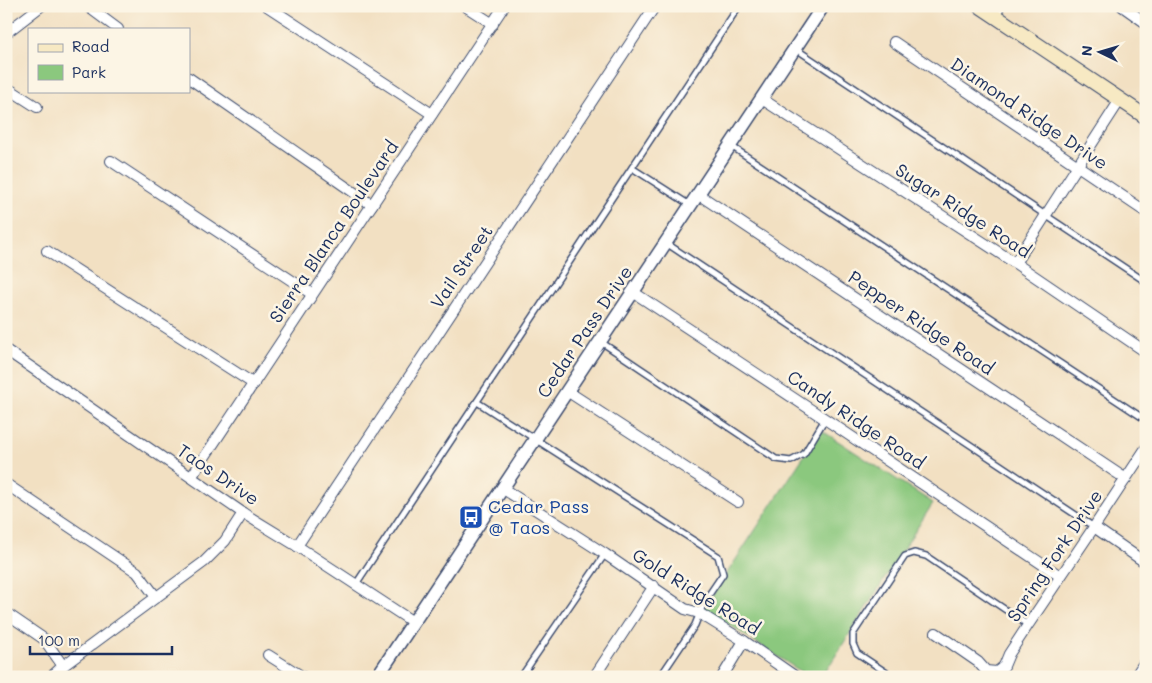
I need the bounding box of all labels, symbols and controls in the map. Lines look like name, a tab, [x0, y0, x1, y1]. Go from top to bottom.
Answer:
legend	[28, 28, 190, 92]
north arrow	[1074, 28, 1124, 78]
text: Road	[72, 36, 109, 56]
text: N	[1077, 45, 1096, 57]
street label: Diamond Ridge Drive	[946, 52, 1113, 175]
text: Park	[72, 62, 106, 82]
street label: Sierra Blanca Boulevard	[263, 136, 403, 327]
street label: Sugar Ridge Road	[891, 157, 1036, 263]
street label: Vail Street	[424, 220, 498, 313]
street label: Cedar Pass Drive	[531, 261, 637, 402]
street label: Pepper Ridge Road	[844, 264, 999, 380]
street label: Candy Ridge Road	[783, 364, 930, 474]
street label: Taos Drive	[173, 438, 264, 510]
street label: Spring Fork Drive	[1001, 485, 1107, 626]
place label: Cedar Pass @ Taos	[488, 494, 589, 539]
bus stop icon: Cedar Pass @ Taos	[458, 504, 484, 530]
street label: Gold Ridge Road	[628, 542, 765, 640]
scale bar	[30, 623, 172, 655]
text: 100 m	[38, 630, 80, 650]

